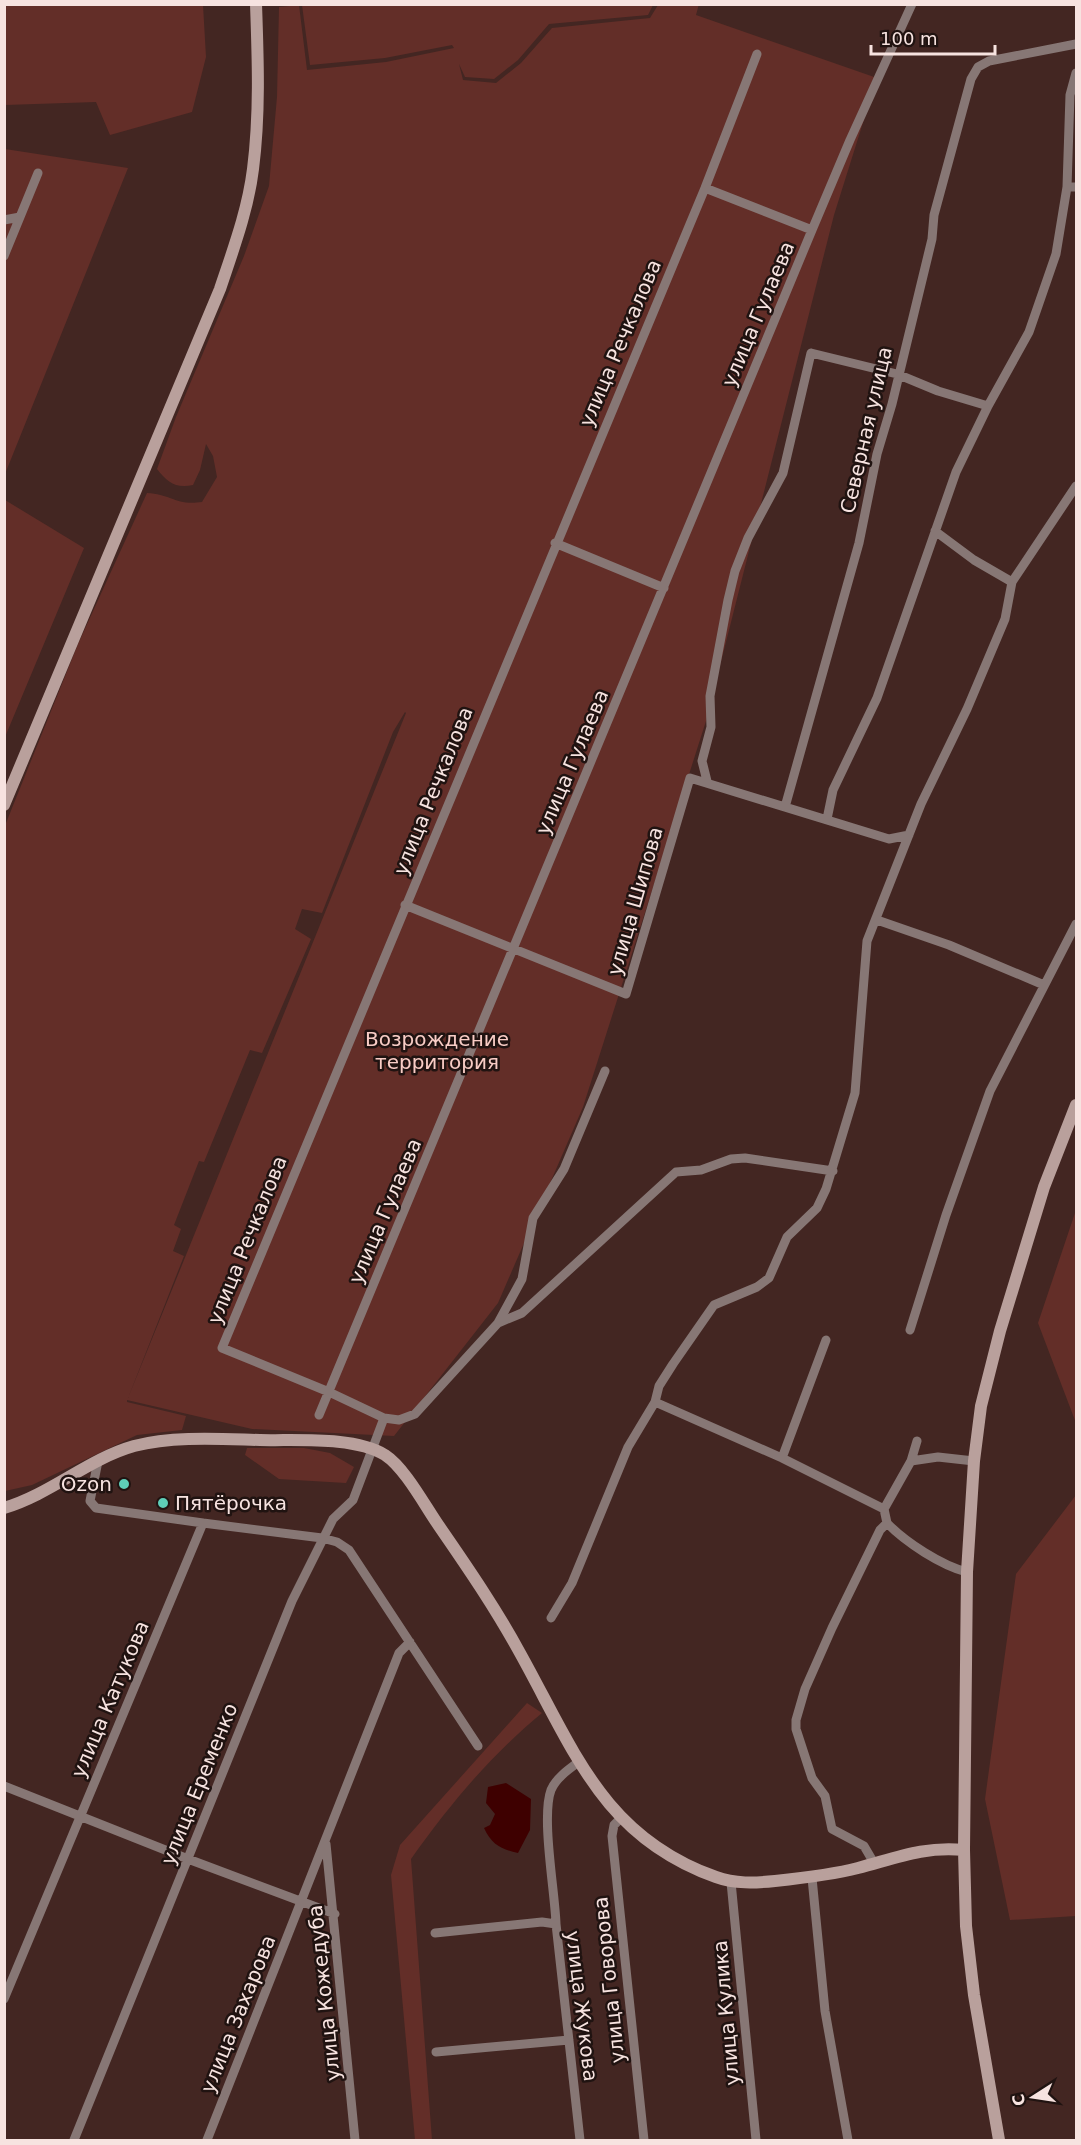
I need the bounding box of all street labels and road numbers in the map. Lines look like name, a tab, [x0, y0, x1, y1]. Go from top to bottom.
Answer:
street label: улица Гулаева	[717, 238, 799, 390]
street label: улица Речкалова	[574, 256, 666, 430]
street label: Северная улица	[835, 344, 897, 516]
street label: улица Гулаева	[531, 686, 613, 838]
street label: улица Речкалова	[388, 703, 478, 879]
street label: улица Шипова	[602, 824, 668, 978]
street label: улица Гулаева	[344, 1135, 426, 1287]
street label: улица Речкалова	[202, 1152, 292, 1328]
street label: улица Катукова	[66, 1617, 154, 1781]
street label: улица Еременко	[156, 1700, 242, 1868]
street label: улица Говорова	[588, 1896, 630, 2064]
street label: улица Кожедуба	[303, 1904, 345, 2082]
street label: улица Жукова	[561, 1929, 603, 2083]
street label: улица Захарова	[195, 1932, 281, 2096]
street label: улица Кулика	[708, 1939, 744, 2087]

